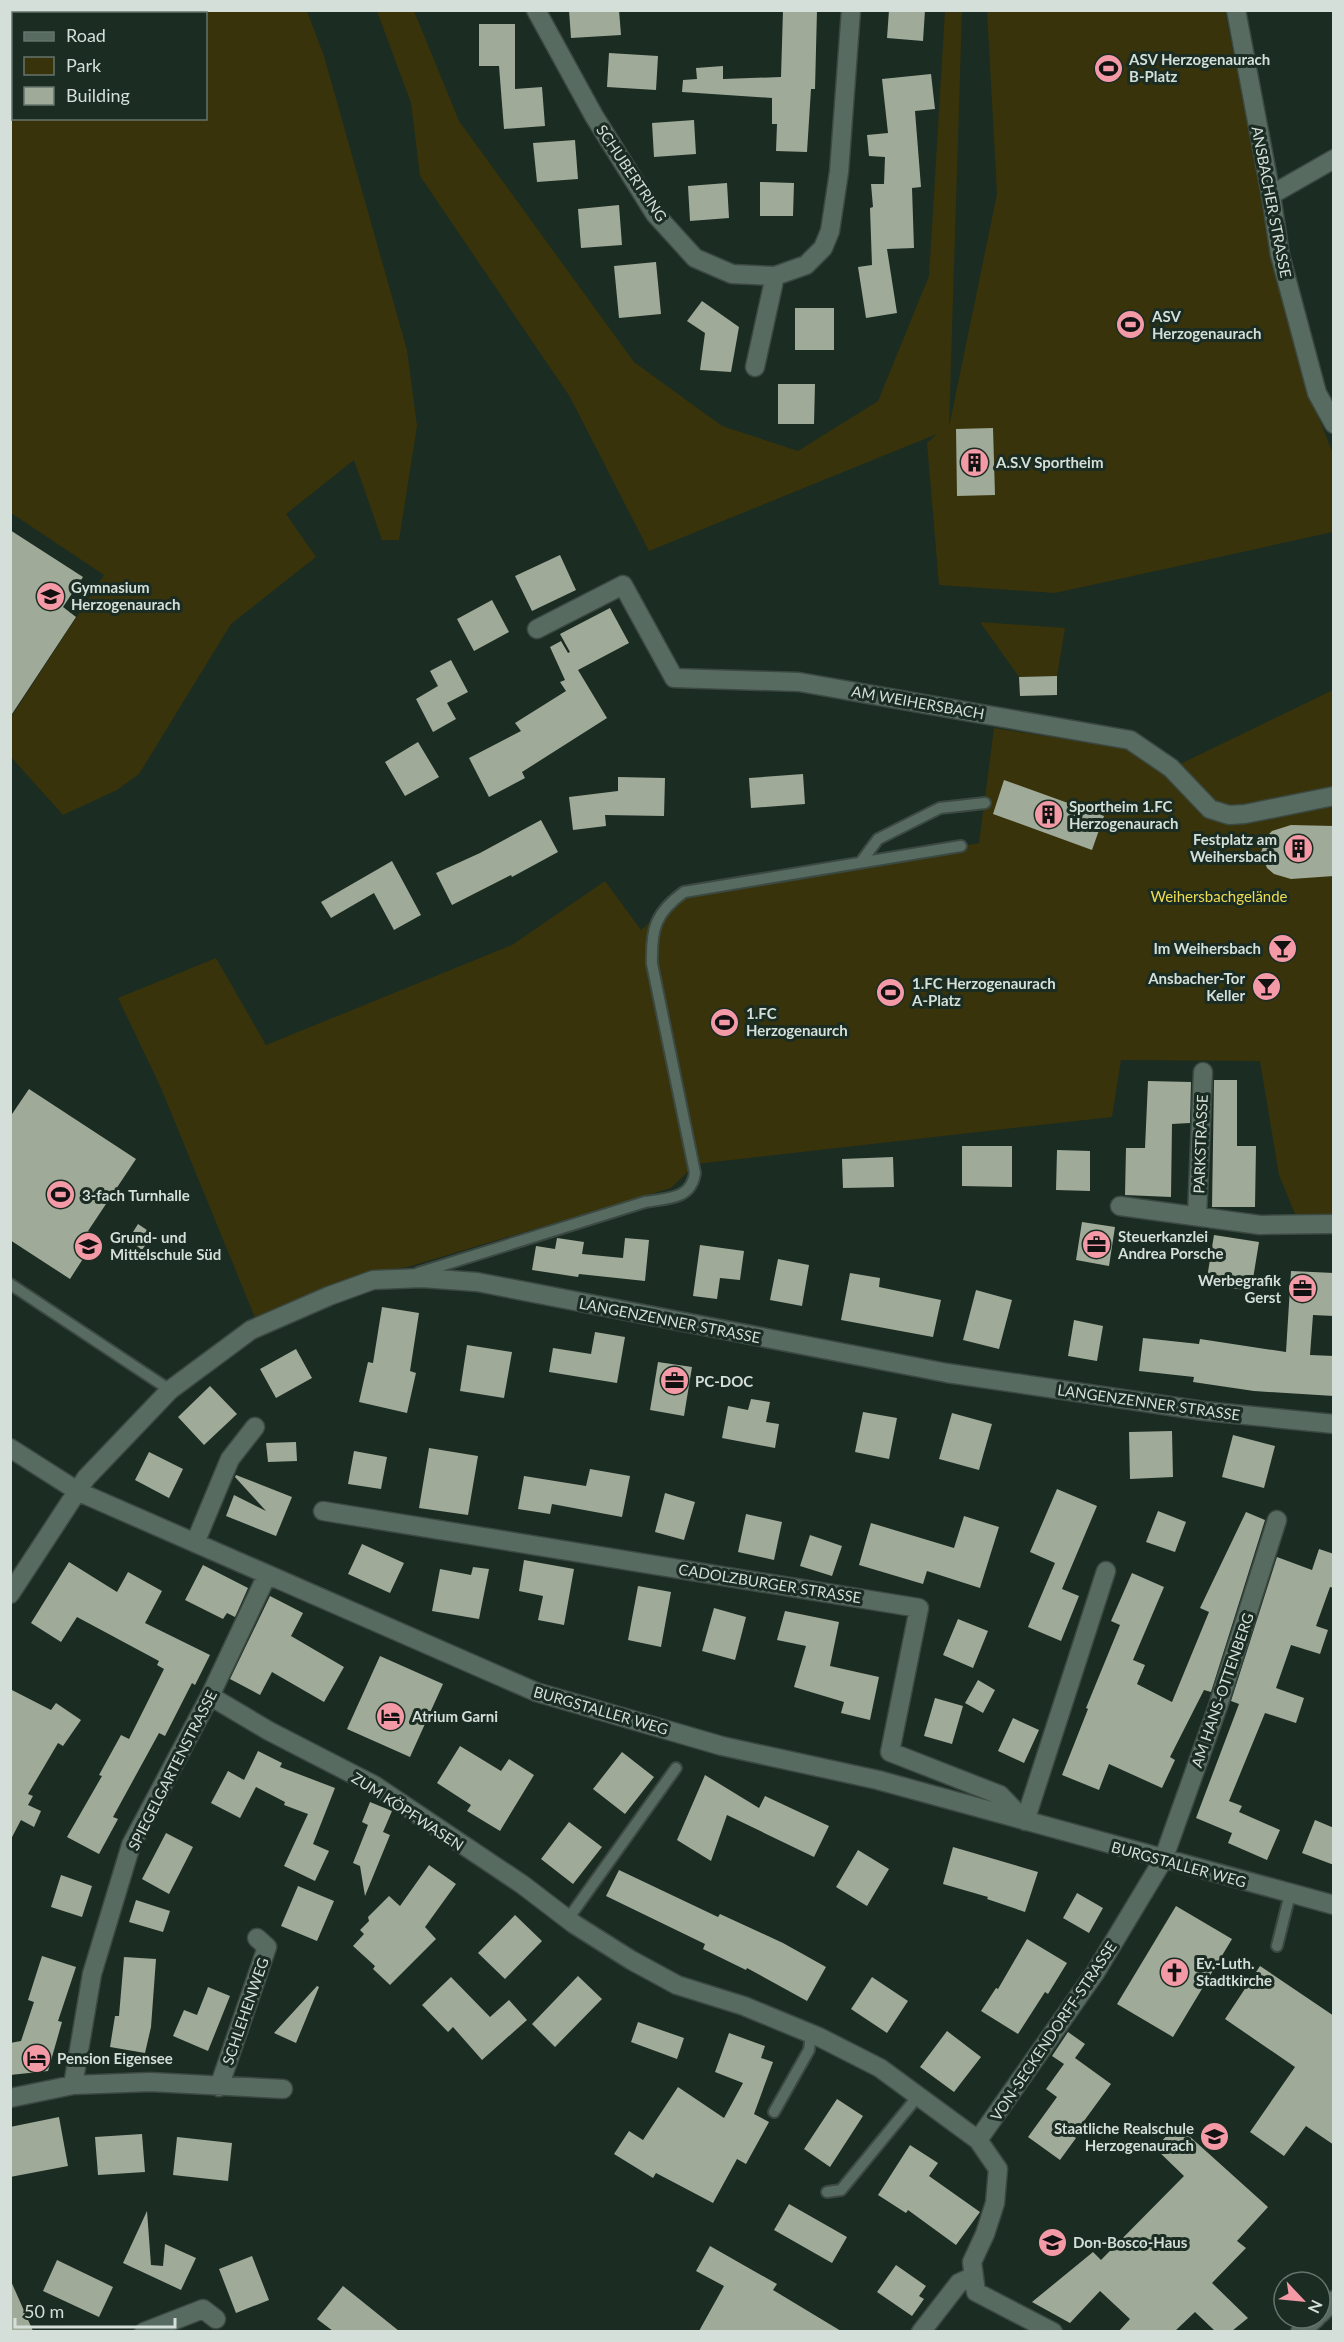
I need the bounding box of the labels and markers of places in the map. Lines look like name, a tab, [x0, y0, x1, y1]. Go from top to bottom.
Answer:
place label: ASV Herzogenaurach B-Platz	[1128, 50, 1270, 85]
sports icon: ASV Herzogenaurach B-Platz	[1092, 52, 1124, 84]
place label: ASV Herzogenaurach	[1151, 307, 1261, 342]
sports icon: ASV Herzogenaurach	[1115, 309, 1147, 341]
building icon: A.S.V Sportheim	[959, 446, 991, 478]
place label: A.S.V Sportheim	[995, 453, 1103, 471]
place label: Gymnasium Herzogenaurach	[71, 578, 180, 613]
school or university icon: Gymnasium Herzogenaurach	[34, 580, 66, 612]
place label: Sportheim 1.FC Herzogenaurach	[1069, 797, 1178, 832]
building icon: Sportheim 1.FC Herzogenaurach	[1032, 799, 1064, 831]
place label: Festplatz am Weihersbach	[1190, 830, 1277, 865]
building icon: Festplatz am Weihersbach	[1282, 832, 1314, 864]
bar icon: Im Weihersbach	[1266, 932, 1298, 964]
place label: Im Weihersbach	[1153, 939, 1261, 957]
place label: Ansbacher-Tor Keller	[1147, 969, 1245, 1004]
bar icon: Ansbacher-Tor Keller	[1250, 971, 1282, 1003]
place label: 1.FC Herzogenaurach A-Platz	[911, 974, 1056, 1009]
sports icon: 1.FC Herzogenaurach A-Platz	[875, 976, 907, 1008]
place label: 1.FC Herzogenaurch	[746, 1004, 848, 1039]
sports icon: 1.FC Herzogenaurch	[709, 1006, 741, 1038]
sports icon: 3-fach Turnhalle	[45, 1179, 77, 1211]
place label: 3-fach Turnhalle	[82, 1186, 190, 1204]
place label: Steuerkanzlei Andrea Porsche	[1117, 1227, 1223, 1262]
place label: Grund- und Mittelschule Süd	[110, 1228, 221, 1263]
office icon: Steuerkanzlei Andrea Porsche	[1081, 1229, 1113, 1261]
school or university icon: Grund- und Mittelschule Süd	[73, 1230, 105, 1262]
place label: Werbegrafik Gerst	[1198, 1271, 1282, 1306]
office icon: Werbegrafik Gerst	[1286, 1273, 1318, 1305]
office icon: PC-DOC	[658, 1365, 690, 1397]
place label: PC-DOC	[695, 1372, 753, 1390]
hotel icon: Atrium Garni	[375, 1700, 407, 1732]
place label: Atrium Garni	[411, 1707, 498, 1725]
place label: Ev.-Luth. Stadtkirche	[1196, 1954, 1272, 1989]
church icon: Ev.-Luth. Stadtkirche	[1159, 1956, 1191, 1988]
hotel icon: Pension Eigensee	[20, 2042, 52, 2074]
place label: Pension Eigensee	[57, 2049, 173, 2067]
place label: Staatliche Realschule Herzogenaurach	[1054, 2119, 1194, 2154]
school or university icon: Staatliche Realschule Herzogenaurach	[1199, 2121, 1231, 2153]
school or university icon: Don-Bosco-Haus	[1036, 2226, 1068, 2258]
place label: Don-Bosco-Haus	[1073, 2233, 1188, 2251]

